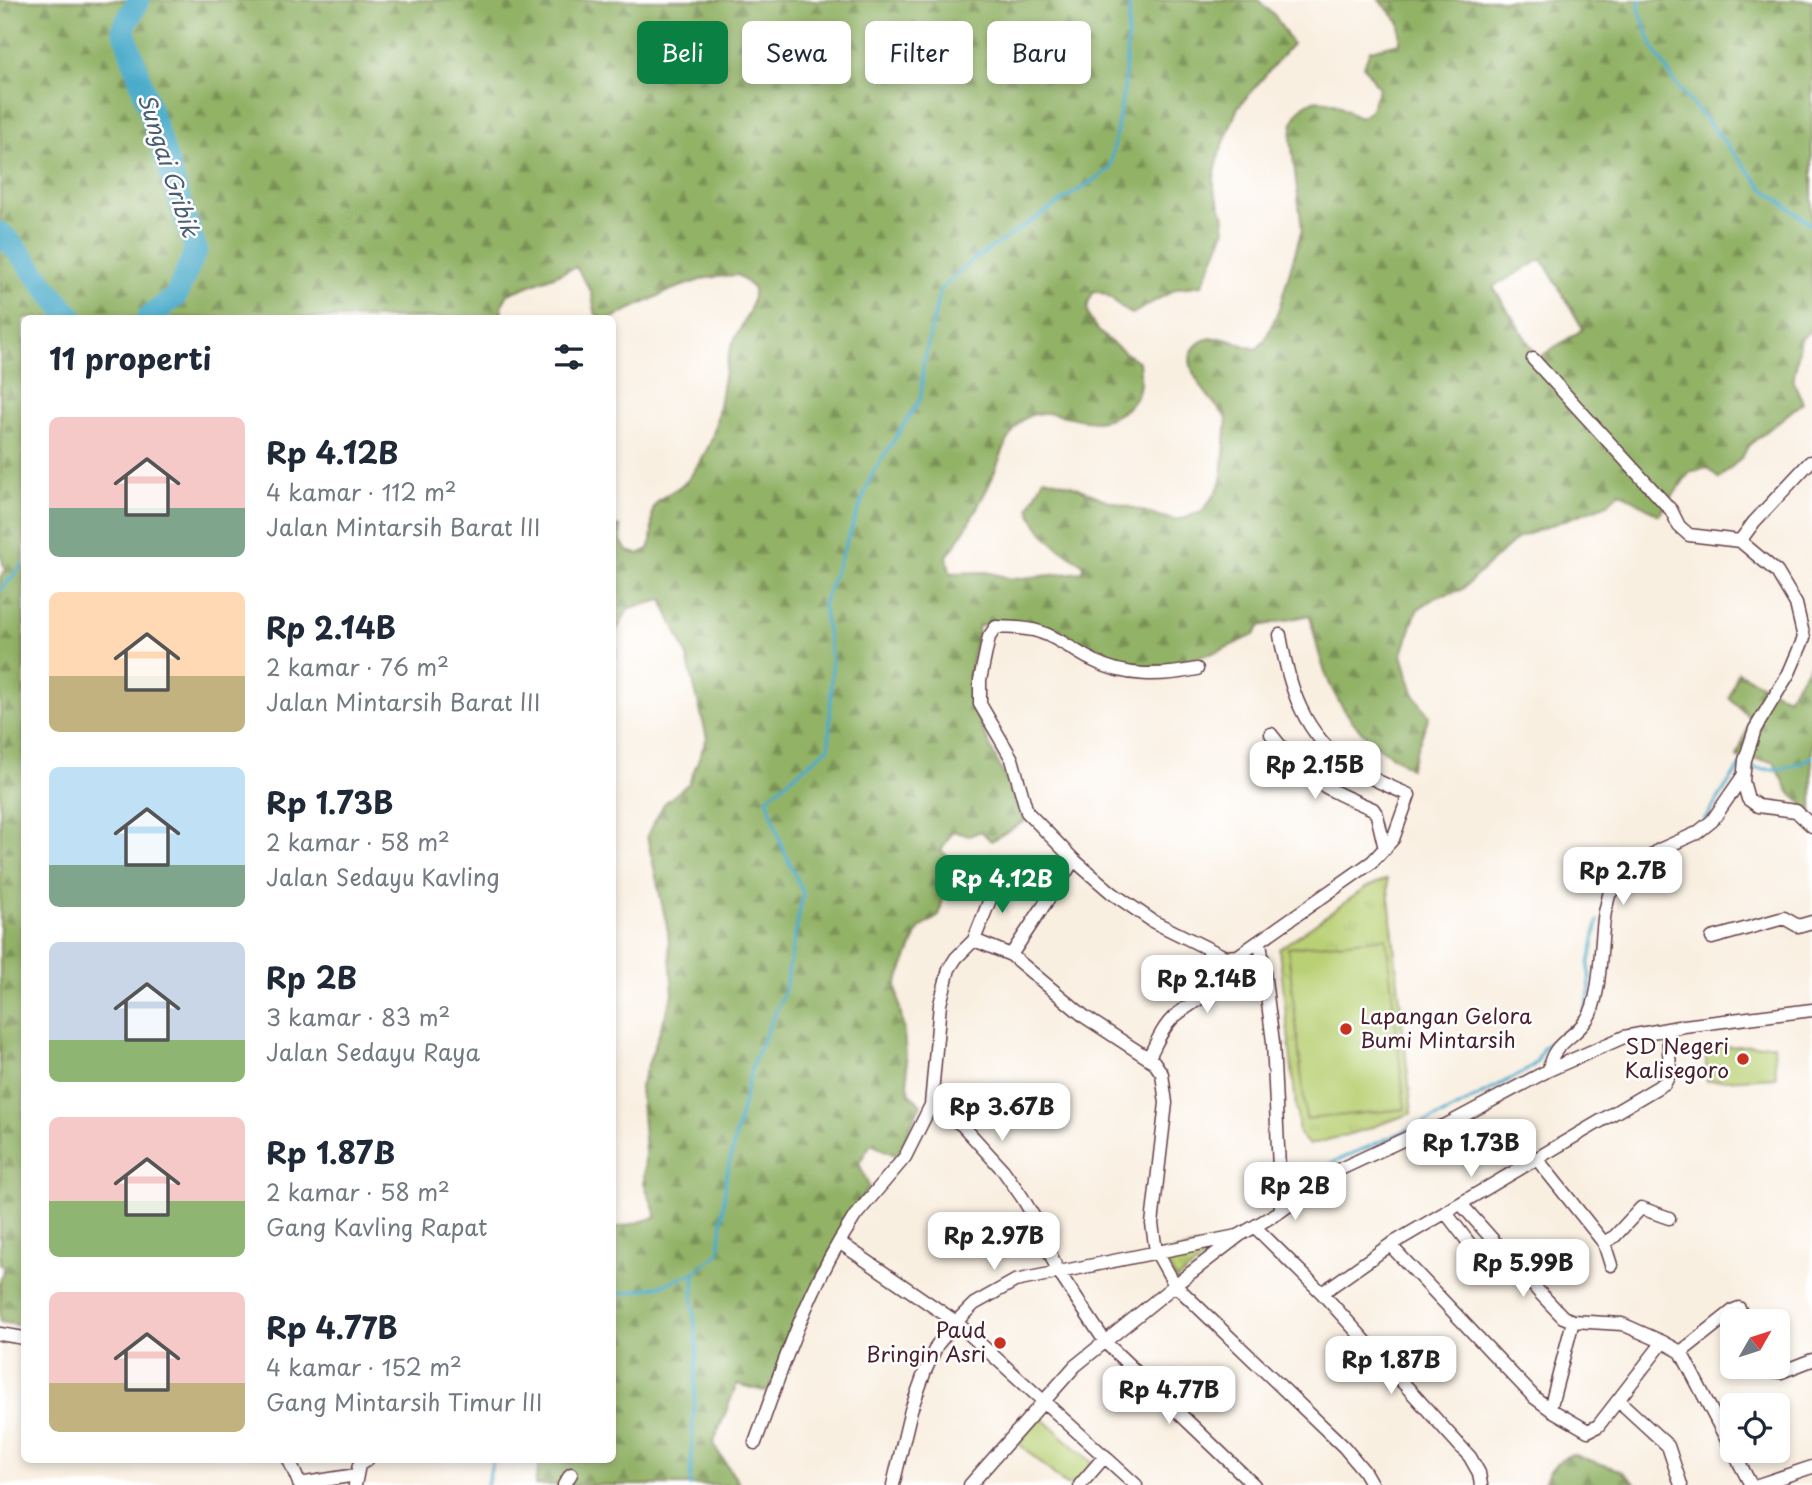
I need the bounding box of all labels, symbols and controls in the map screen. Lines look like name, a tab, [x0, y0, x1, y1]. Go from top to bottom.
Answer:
chip: Beli	[637, 21, 728, 84]
chip: Sewa	[742, 21, 851, 84]
chip: Filter	[865, 21, 973, 84]
chip: Baru	[987, 21, 1091, 84]
water label: Sungai Gribik	[130, 88, 209, 242]
text: 11 properti	[49, 335, 211, 380]
icon: filters	[550, 338, 588, 376]
text: Rp 4.12B	[266, 429, 399, 474]
icon: home	[105, 445, 189, 529]
text: 4 kamar · 112 m²	[266, 474, 457, 509]
text: Jalan Mintarsih Barat III	[266, 509, 540, 544]
text: Rp 2.14B	[266, 604, 396, 649]
icon: home	[105, 620, 189, 704]
text: 2 kamar · 76 m²	[266, 649, 449, 684]
text: Jalan Mintarsih Barat III	[266, 684, 540, 719]
pin: Rp 2.15B	[1243, 742, 1387, 801]
text: Rp 2.15B	[1266, 746, 1364, 781]
text: Rp 1.73B	[266, 779, 394, 824]
icon: home	[105, 795, 189, 879]
text: 2 kamar · 58 m²	[266, 824, 450, 859]
pin: Rp 2.7B	[1558, 848, 1688, 907]
text: Rp 2.7B	[1579, 852, 1667, 887]
pin: Rp 4.12B	[930, 856, 1074, 915]
text: Jalan Sedayu Kavling	[266, 859, 500, 894]
text: Rp 4.12B	[951, 860, 1053, 895]
text: Rp 2B	[266, 954, 357, 999]
pin: Rp 2.14B	[1135, 956, 1279, 1015]
text: Rp 2.14B	[1157, 960, 1257, 995]
icon: home	[105, 970, 189, 1054]
text: 3 kamar · 83 m²	[266, 999, 450, 1034]
place label: Lapangan Gelora Bumi Mintarsih	[1360, 999, 1532, 1055]
marker: Lapangan Gelora Bumi Mintarsih	[1338, 1021, 1354, 1037]
place label: SD Negeri Kalisegoro	[1624, 1029, 1729, 1085]
text: Jalan Sedayu Raya	[266, 1034, 480, 1069]
marker: SD Negeri Kalisegoro	[1735, 1051, 1751, 1067]
pin: Rp 3.67B	[930, 1084, 1074, 1143]
text: Rp 3.67B	[949, 1088, 1055, 1123]
pin: Rp 1.73B	[1399, 1120, 1543, 1179]
text: Rp 1.73B	[1422, 1124, 1520, 1159]
text: Rp 1.87B	[266, 1129, 395, 1174]
icon: home	[105, 1145, 189, 1229]
pin: Rp 2B	[1246, 1162, 1344, 1222]
text: Rp 2B	[1260, 1167, 1330, 1202]
text: 2 kamar · 58 m²	[266, 1174, 450, 1209]
text: Gang Kavling Rapat	[266, 1209, 487, 1244]
pin: Rp 2.97B	[922, 1212, 1066, 1272]
text: Rp 2.97B	[944, 1217, 1044, 1252]
pin: Rp 5.99B	[1451, 1240, 1595, 1299]
text: Rp 5.99B	[1472, 1244, 1574, 1279]
text: Rp 4.77B	[266, 1304, 398, 1349]
north arrow	[1720, 1309, 1790, 1379]
map controls	[1720, 1309, 1790, 1463]
place label: Paud Bringin Asri	[866, 1313, 986, 1369]
icon: home	[105, 1320, 189, 1404]
marker: Paud Bringin Asri	[992, 1335, 1008, 1351]
pin: Rp 1.87B	[1319, 1336, 1463, 1396]
text: Rp 1.87B	[1341, 1341, 1441, 1376]
text: 4 kamar · 152 m²	[266, 1349, 462, 1384]
pin: Rp 4.77B	[1097, 1366, 1241, 1426]
text: Rp 4.77B	[1118, 1371, 1220, 1406]
text: Gang Mintarsih Timur III	[266, 1384, 542, 1419]
button: locate	[1720, 1393, 1790, 1463]

